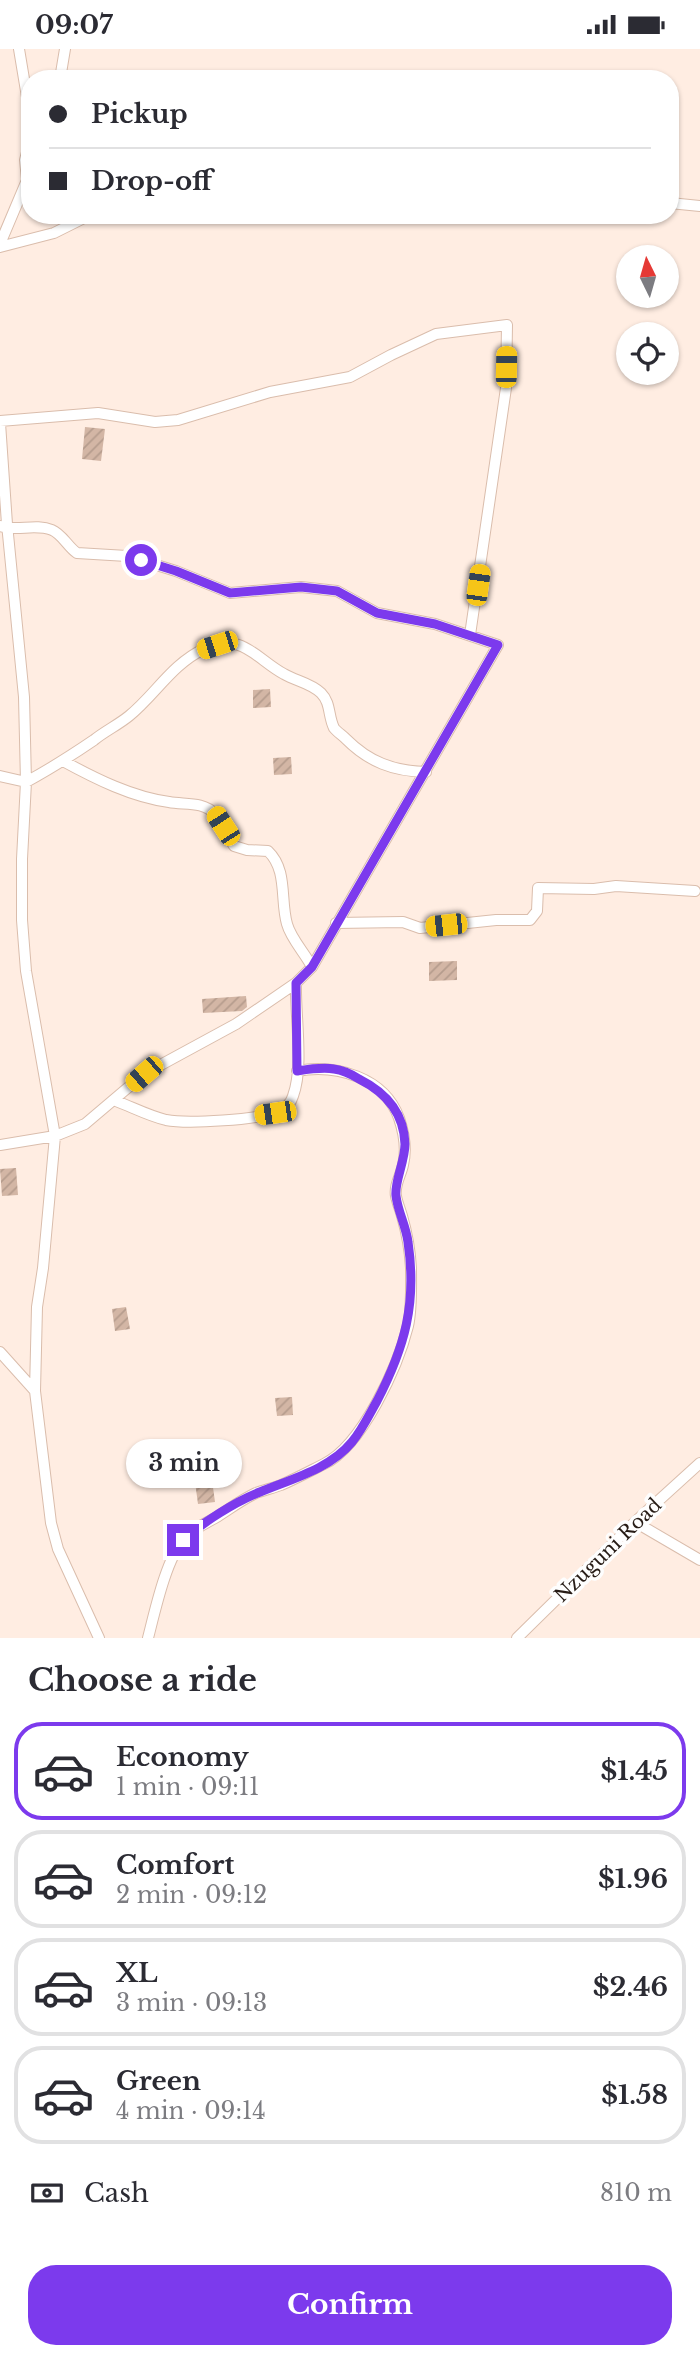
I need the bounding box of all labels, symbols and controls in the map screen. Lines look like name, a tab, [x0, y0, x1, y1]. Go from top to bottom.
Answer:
text: 09:07	[35, 9, 113, 41]
text: Pickup	[91, 98, 188, 130]
text: Drop-off	[91, 165, 212, 197]
north arrow	[616, 245, 679, 308]
map controls	[616, 245, 679, 385]
button: locate	[616, 322, 679, 385]
car	[496, 346, 517, 388]
route start	[125, 544, 157, 576]
car	[465, 563, 492, 607]
car	[194, 629, 241, 661]
car	[203, 803, 244, 849]
car	[425, 912, 468, 938]
car	[122, 1052, 167, 1096]
car	[253, 1100, 298, 1126]
callout: 3 min	[125, 1439, 241, 1487]
text: 3 min	[148, 1449, 220, 1477]
street label: Nzuguni Road	[550, 1493, 666, 1607]
route end	[167, 1524, 199, 1556]
text: Choose a ride	[28, 1660, 257, 1700]
icon: car	[32, 1740, 95, 1803]
text: Economy	[116, 1741, 249, 1773]
text: $1.45	[600, 1755, 668, 1787]
text: 1 min · 09:11	[116, 1773, 259, 1801]
icon: car	[32, 1848, 95, 1911]
text: Comfort	[116, 1849, 234, 1881]
text: $1.96	[598, 1863, 668, 1895]
text: 2 min · 09:12	[116, 1881, 267, 1909]
icon: car	[32, 1956, 95, 2019]
text: XL	[116, 1957, 158, 1989]
text: $2.46	[593, 1971, 668, 2003]
text: 3 min · 09:13	[116, 1989, 267, 2017]
icon: car	[32, 2064, 95, 2127]
text: Green	[116, 2065, 201, 2097]
text: $1.58	[601, 2079, 668, 2111]
text: 4 min · 09:14	[116, 2097, 266, 2125]
icon: cash	[28, 2174, 66, 2212]
text: Cash	[84, 2177, 149, 2209]
text: 810 m	[600, 2179, 672, 2207]
button: Confirm	[28, 2265, 672, 2345]

